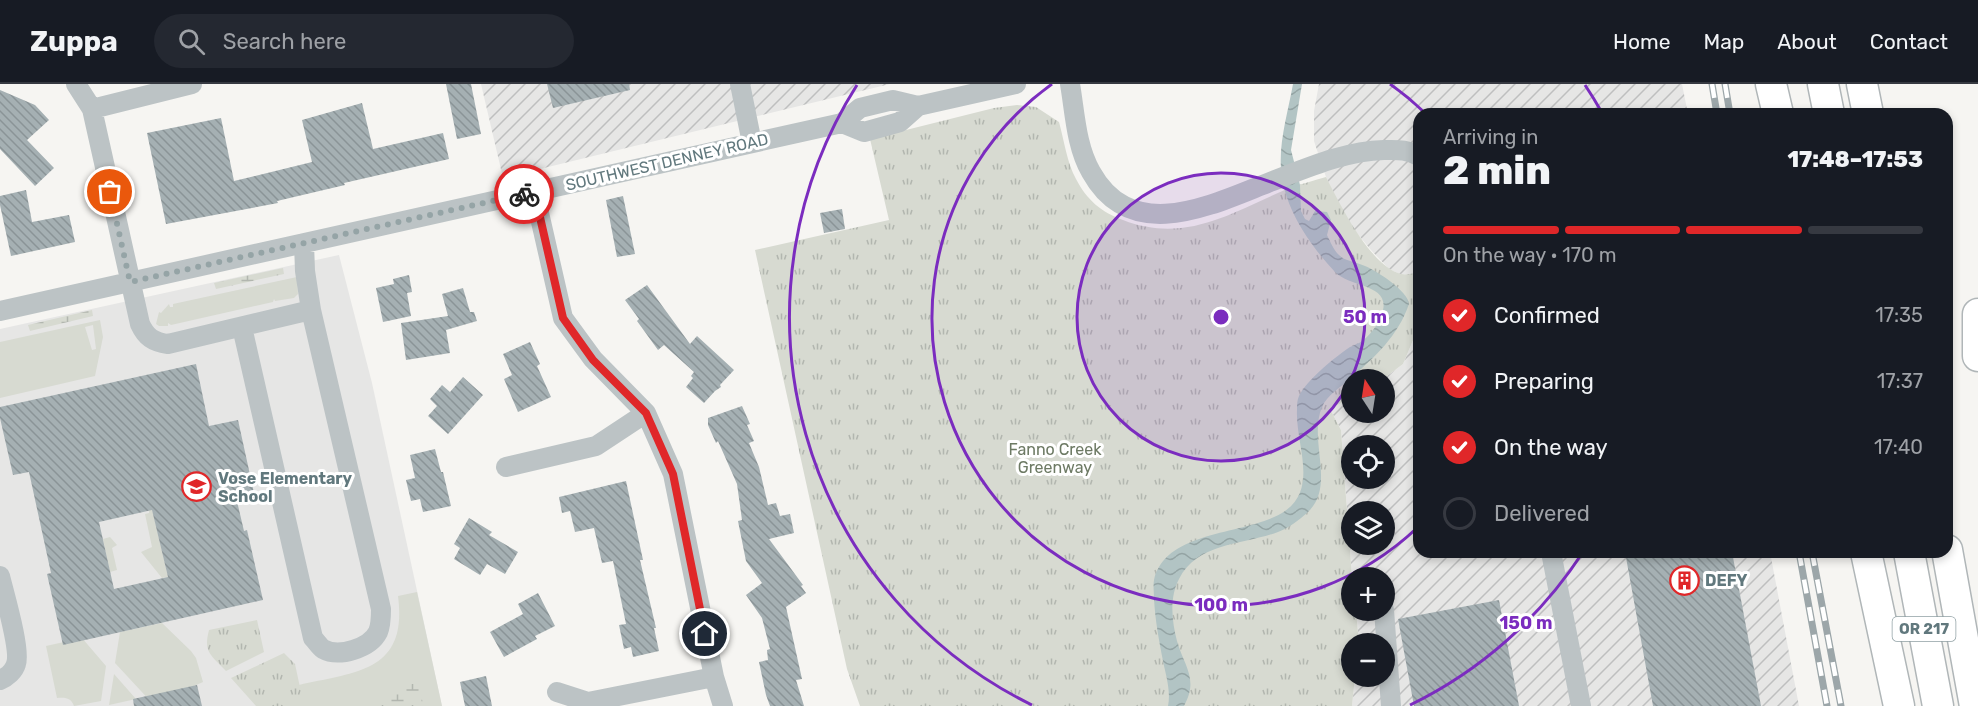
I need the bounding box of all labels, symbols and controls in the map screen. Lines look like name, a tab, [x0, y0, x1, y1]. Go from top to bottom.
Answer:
search box	[154, 14, 574, 68]
text: Zuppa	[30, 25, 118, 58]
icon: search	[175, 25, 208, 58]
text: Search here	[223, 28, 346, 55]
text: Home	[1613, 29, 1670, 54]
text: Map	[1703, 29, 1744, 54]
text: About	[1777, 29, 1837, 54]
text: Contact	[1870, 29, 1948, 54]
text: Arriving in	[1443, 125, 1538, 149]
street label: SOUTHWEST DENNEY ROAD	[564, 129, 770, 195]
text: 17:48–17:53	[1787, 146, 1923, 173]
text: 2 min	[1443, 148, 1551, 194]
courier	[494, 164, 554, 224]
pin	[84, 166, 135, 217]
icon: bag	[93, 175, 126, 208]
icon: bike	[508, 178, 541, 211]
text: On the way · 170 m	[1443, 243, 1616, 267]
icon: check	[1443, 299, 1476, 332]
text: Confirmed	[1494, 302, 1600, 329]
text: 17:35	[1875, 303, 1923, 327]
text: 50 m	[1343, 306, 1387, 328]
centre of rings	[1211, 307, 1231, 327]
icon: check	[1443, 365, 1476, 398]
text: Preparing	[1494, 368, 1594, 395]
north arrow	[1341, 369, 1395, 423]
map controls	[1341, 369, 1395, 687]
text: 17:37	[1877, 369, 1923, 393]
icon: check	[1443, 431, 1476, 464]
text: On the way	[1494, 434, 1608, 461]
button: locate	[1341, 435, 1395, 489]
text: 17:40	[1874, 435, 1923, 459]
park label: Fanno Creek Greenway	[1009, 440, 1102, 477]
place label: Vose Elementary School	[218, 469, 353, 506]
school or university icon: Vose Elementary School	[181, 471, 213, 503]
text: Delivered	[1494, 500, 1590, 527]
button: layers	[1341, 501, 1395, 555]
building icon: DEFY	[1668, 564, 1700, 596]
button: +	[1341, 567, 1395, 621]
place label: DEFY	[1705, 571, 1748, 590]
text: 100 m	[1194, 594, 1248, 616]
pin	[679, 608, 730, 659]
text: 150 m	[1499, 612, 1553, 634]
icon: home	[688, 617, 721, 650]
road number: OR 217	[1892, 617, 1956, 641]
button: −	[1341, 633, 1395, 687]

